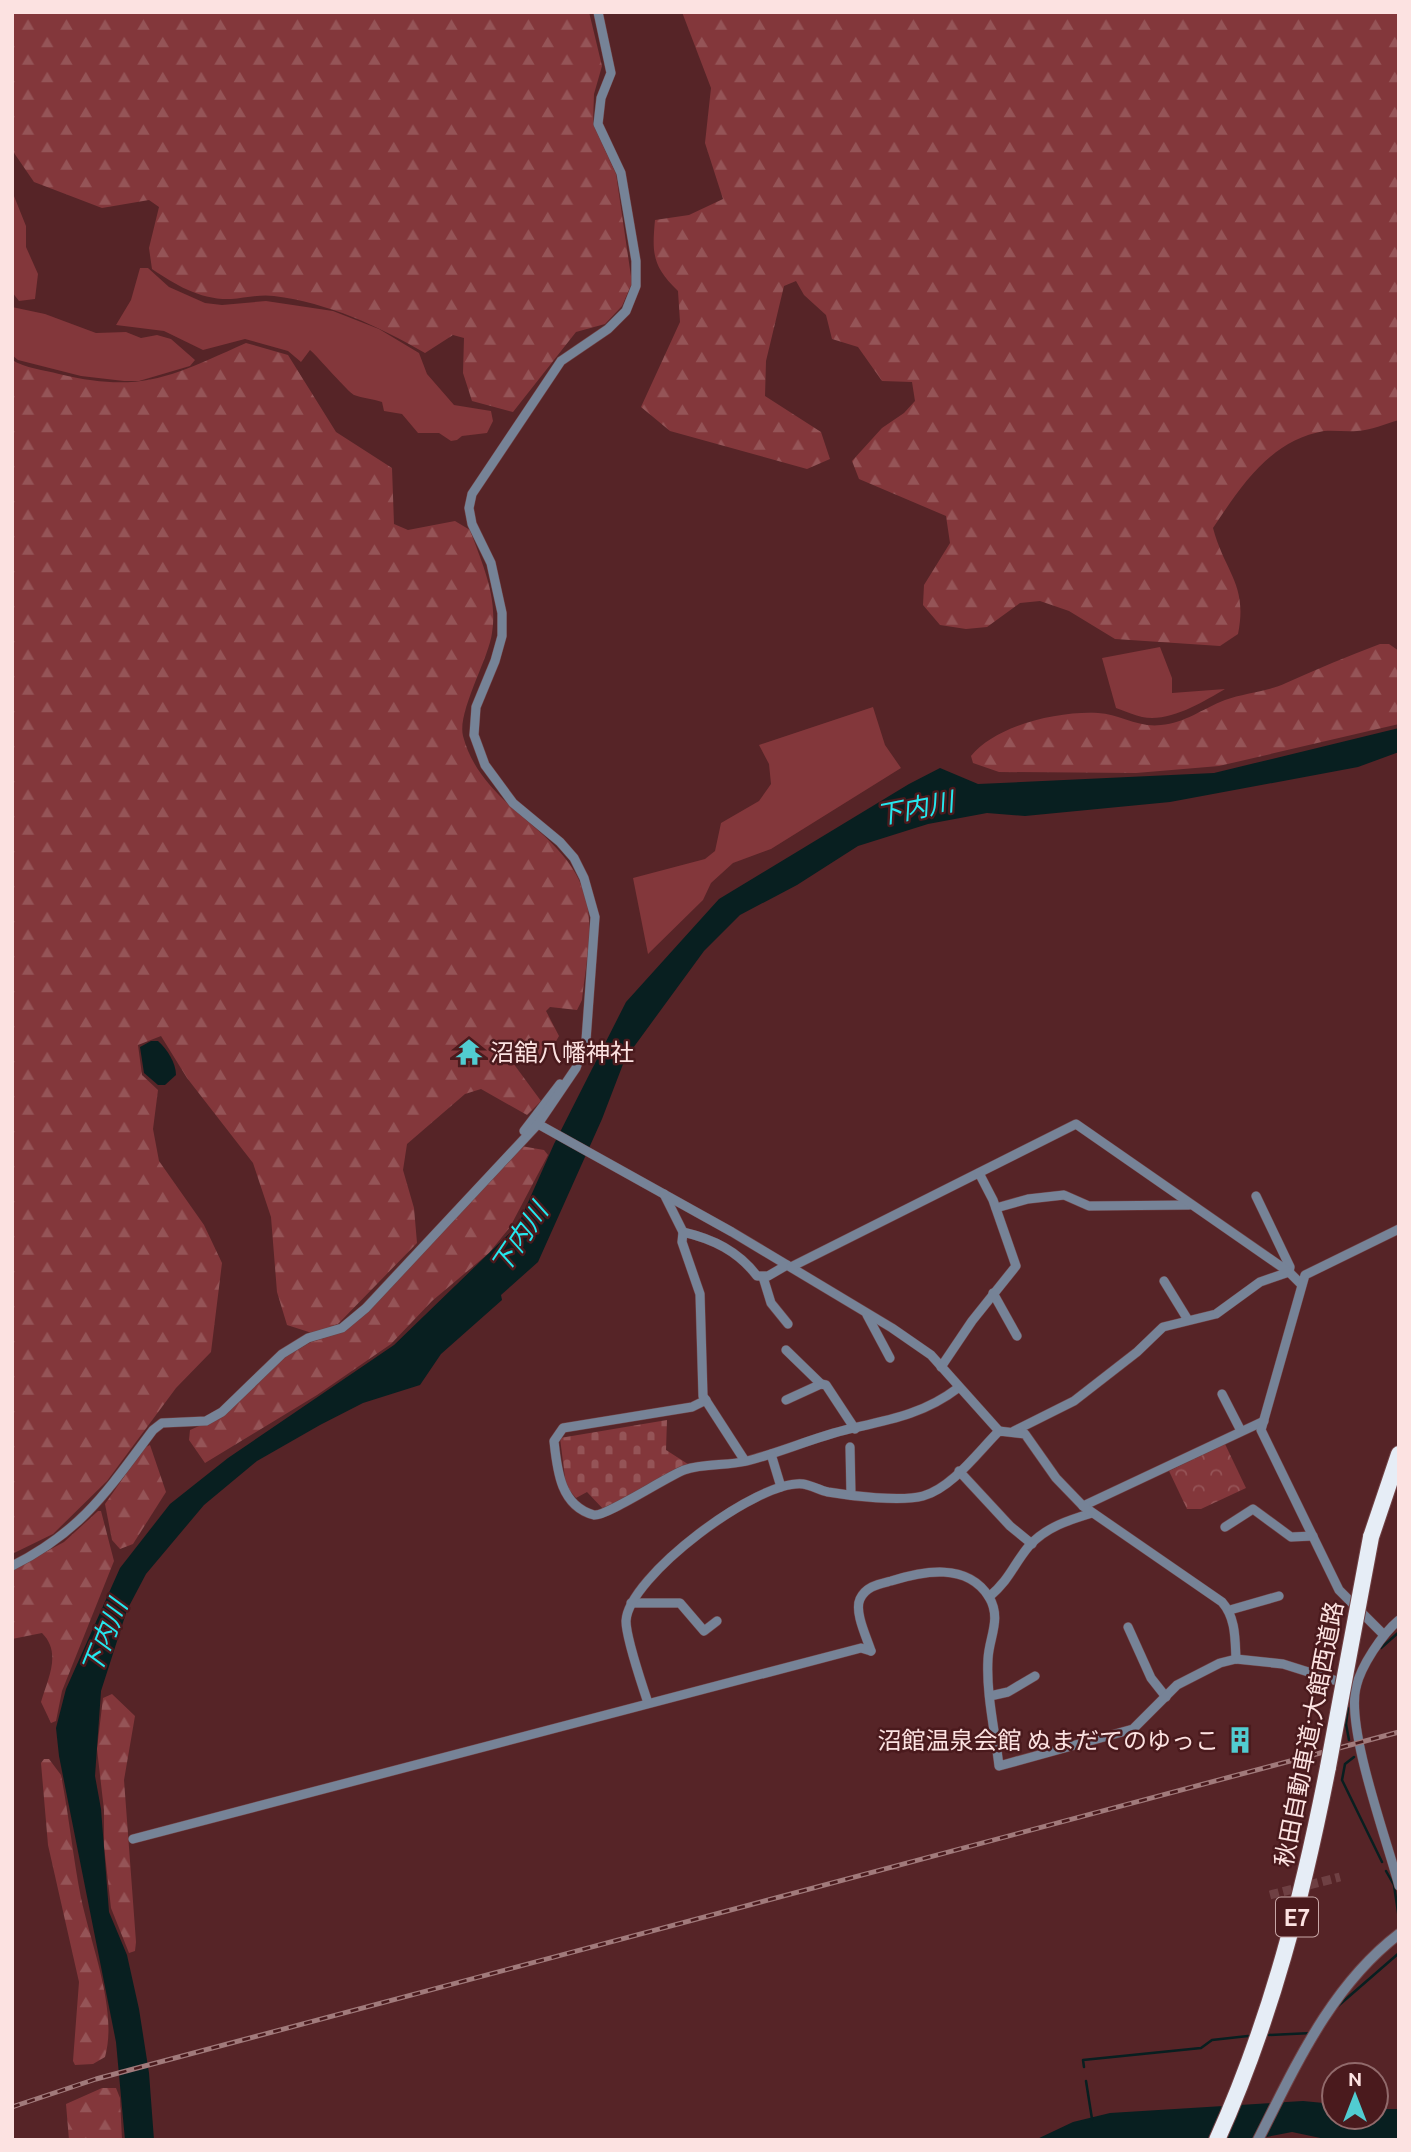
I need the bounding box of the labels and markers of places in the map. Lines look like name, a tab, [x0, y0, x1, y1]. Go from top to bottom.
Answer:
temple icon: 沼舘八幡神社	[454, 1037, 484, 1067]
place label: 沼舘八幡神社	[490, 1039, 634, 1066]
building icon: 沼館温泉会館 ぬまだてのゆっこ	[1225, 1725, 1255, 1755]
place label: 沼館温泉会館 ぬまだてのゆっこ	[878, 1727, 1219, 1754]

